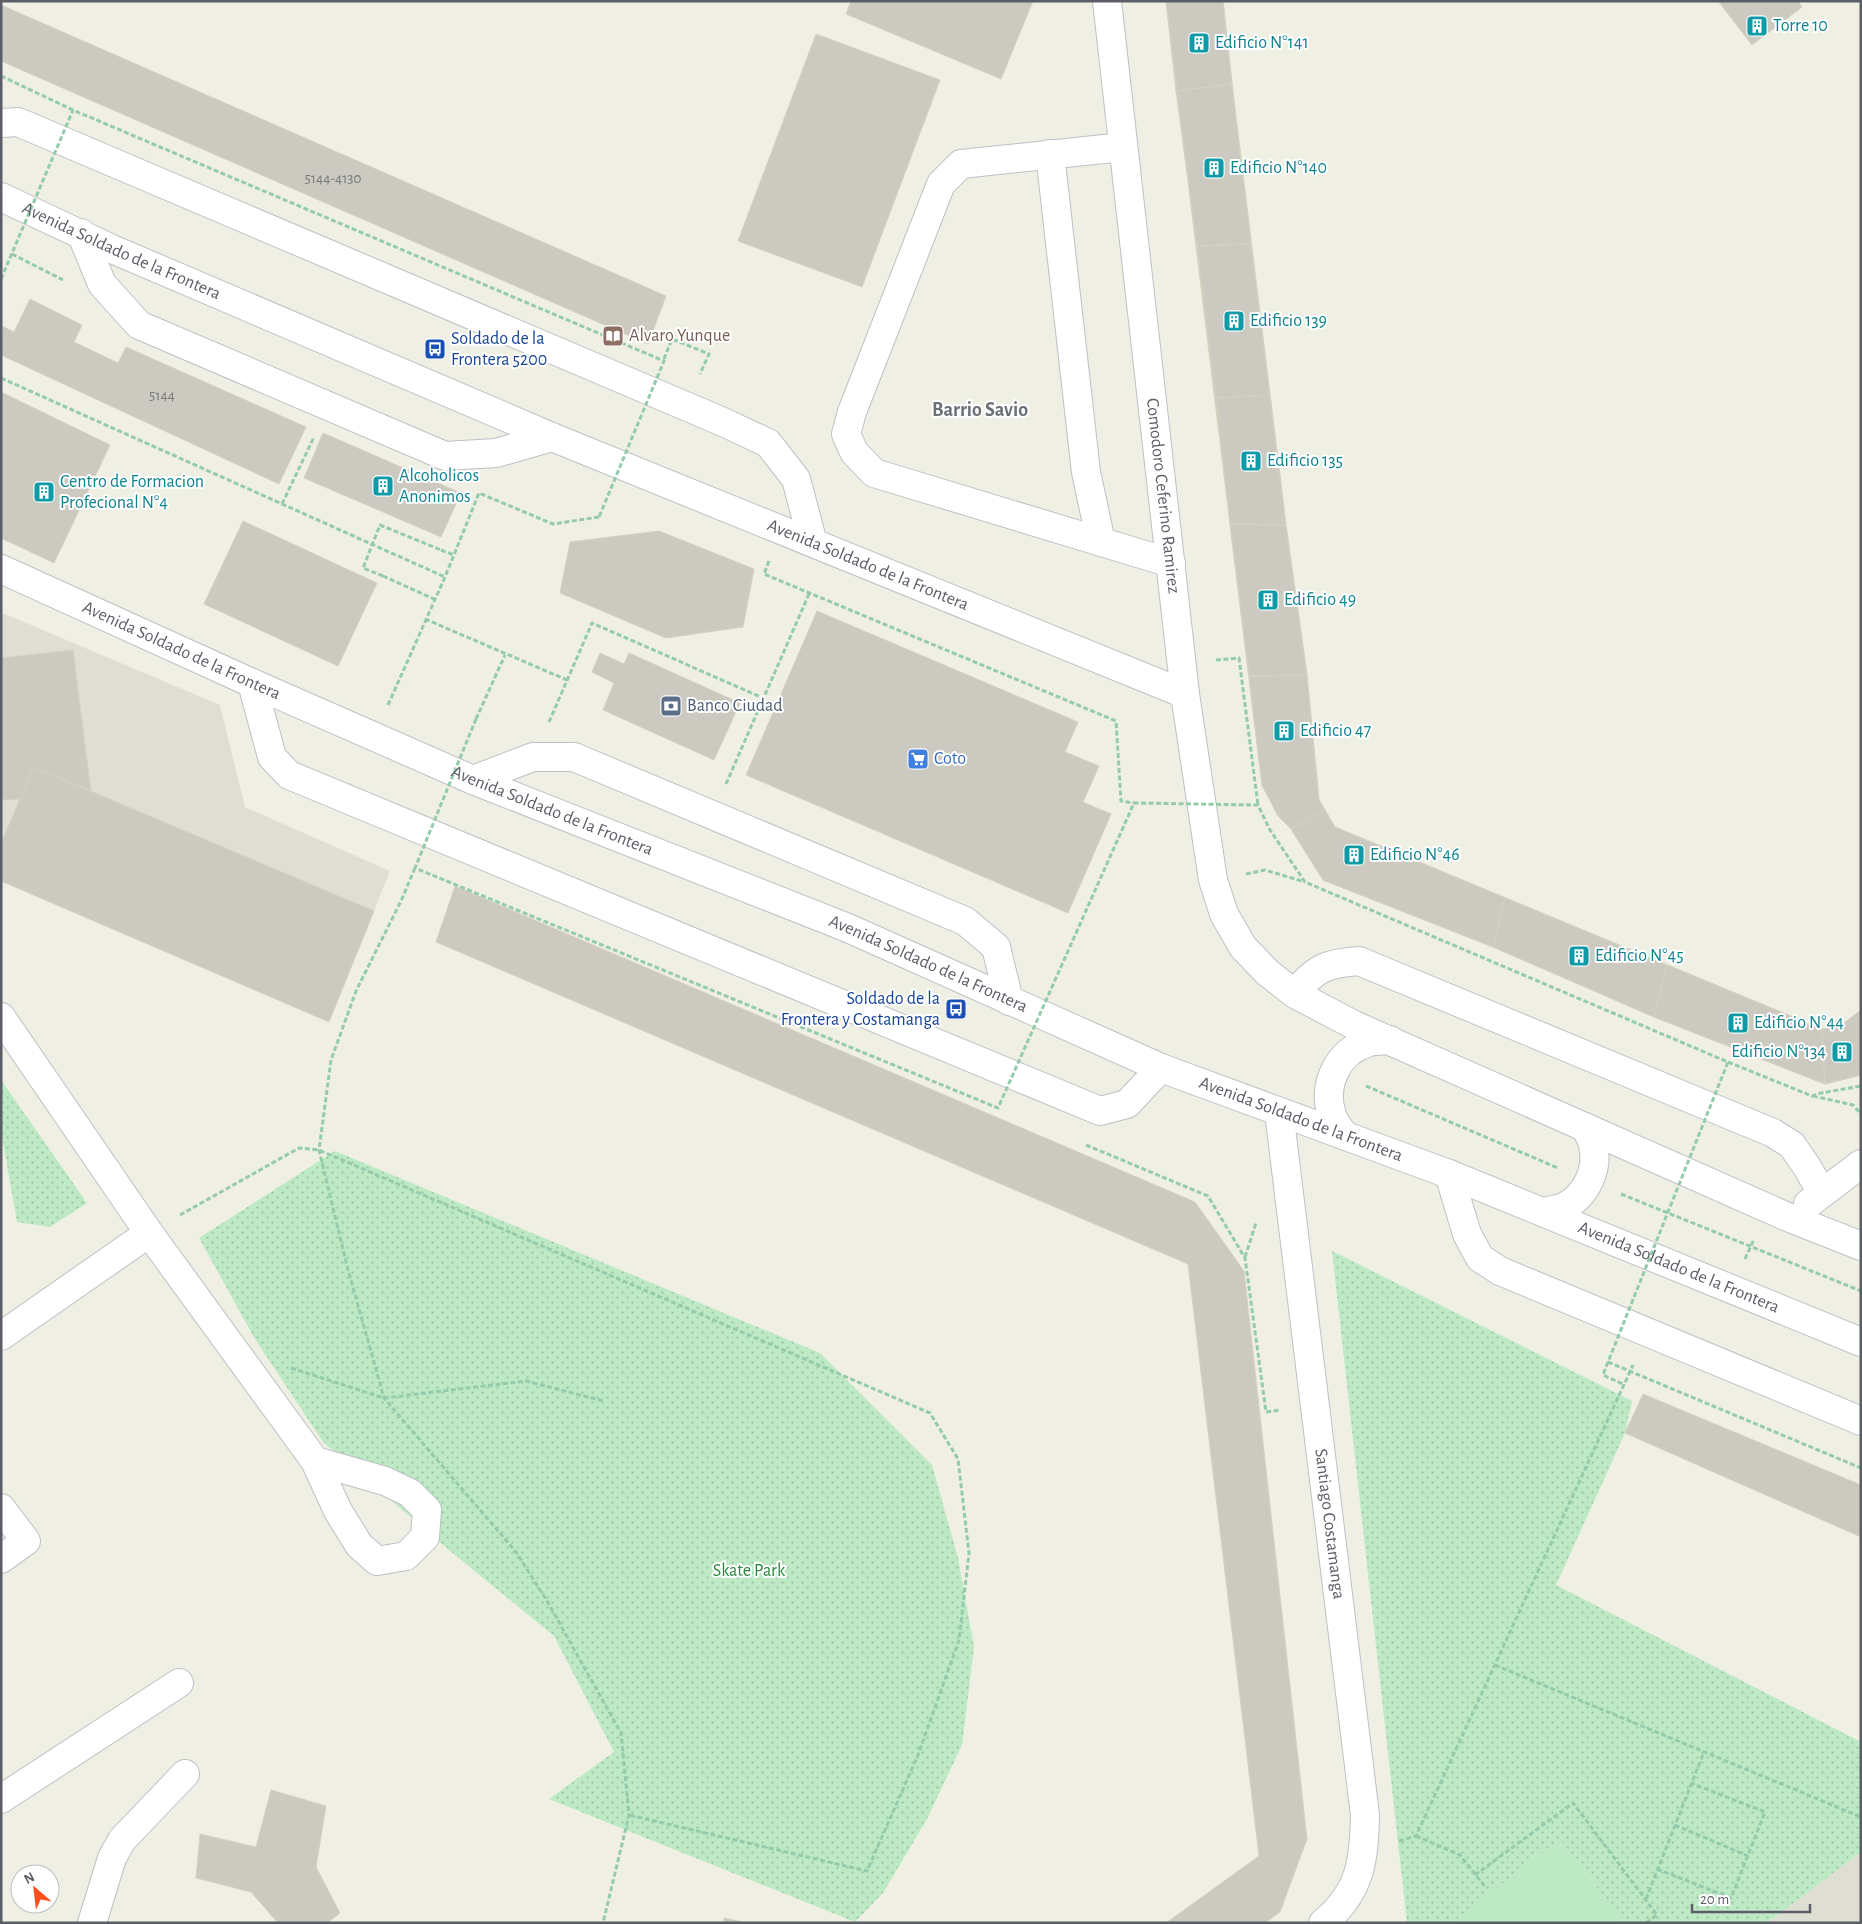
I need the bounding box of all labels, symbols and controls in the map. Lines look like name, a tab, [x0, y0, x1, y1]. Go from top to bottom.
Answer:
building icon: Torre 10	[1745, 14, 1769, 38]
place label: Torre 10	[1773, 17, 1828, 35]
building icon: Edificio N°141	[1187, 31, 1211, 55]
place label: Edificio N°141	[1215, 34, 1309, 52]
building icon: Edificio N°140	[1202, 156, 1226, 180]
place label: Edificio N°140	[1230, 159, 1327, 177]
house number: 5144-4130	[305, 171, 362, 186]
street label: Avenida Soldado de la Frontera	[19, 199, 223, 303]
building icon: Edificio 139	[1222, 309, 1246, 333]
place label: Edificio 139	[1250, 312, 1327, 330]
library icon: Alvaro Yunque	[601, 324, 625, 348]
place label: Alvaro Yunque	[629, 327, 730, 345]
place label: Soldado de la Frontera 5200	[451, 330, 547, 369]
bus stop icon: Soldado de la Frontera 5200	[423, 337, 447, 361]
house number: 5144	[149, 388, 175, 403]
street label: Comodoro Ceferino Ramirez	[1143, 397, 1183, 595]
district label: Barrio Savio	[932, 400, 1028, 420]
building icon: Edificio 135	[1239, 449, 1263, 473]
place label: Edificio 135	[1267, 452, 1343, 470]
place label: Alcoholicos Anonimos	[399, 467, 479, 506]
place label: Centro de Formacion Profecional N°4	[60, 473, 204, 512]
building icon: Alcoholicos Anonimos	[371, 474, 395, 498]
building icon: Centro de Formacion Profecional N°4	[32, 480, 56, 504]
street label: Avenida Soldado de la Frontera	[765, 516, 971, 614]
building icon: Edificio 49	[1256, 588, 1280, 612]
place label: Edificio 49	[1284, 591, 1356, 609]
street label: Avenida Soldado de la Frontera	[80, 598, 283, 703]
bank icon: Banco Ciudad	[659, 694, 683, 718]
place label: Banco Ciudad	[687, 697, 783, 715]
building icon: Edificio 47	[1272, 719, 1296, 743]
place label: Edificio 47	[1300, 722, 1371, 740]
supermarket icon: Coto	[906, 747, 930, 771]
place label: Coto	[934, 750, 966, 768]
street label: Avenida Soldado de la Frontera	[449, 763, 656, 859]
building icon: Edificio N°46	[1342, 843, 1366, 867]
place label: Edificio N°46	[1370, 846, 1460, 864]
street label: Avenida Soldado de la Frontera	[826, 912, 1030, 1016]
building icon: Edificio N°45	[1567, 944, 1591, 968]
place label: Edificio N°45	[1595, 947, 1684, 965]
place label: Soldado de la Frontera y Costamanga	[781, 990, 940, 1029]
bus stop icon: Soldado de la Frontera y Costamanga	[944, 997, 968, 1021]
building icon: Edificio N°44	[1726, 1011, 1750, 1035]
place label: Edificio N°44	[1754, 1014, 1844, 1032]
building icon: Edificio N°134	[1830, 1040, 1854, 1064]
place label: Edificio N°134	[1731, 1043, 1826, 1061]
street label: Avenida Soldado de la Frontera	[1197, 1074, 1405, 1165]
street label: Avenida Soldado de la Frontera	[1576, 1219, 1782, 1317]
street label: Santiago Costamanga	[1311, 1448, 1348, 1600]
park label: Skate Park	[713, 1562, 786, 1580]
north arrow	[10, 1864, 60, 1914]
text: N	[22, 1870, 37, 1887]
scale bar	[1692, 1882, 1810, 1914]
text: 20 m	[1700, 1892, 1729, 1907]

